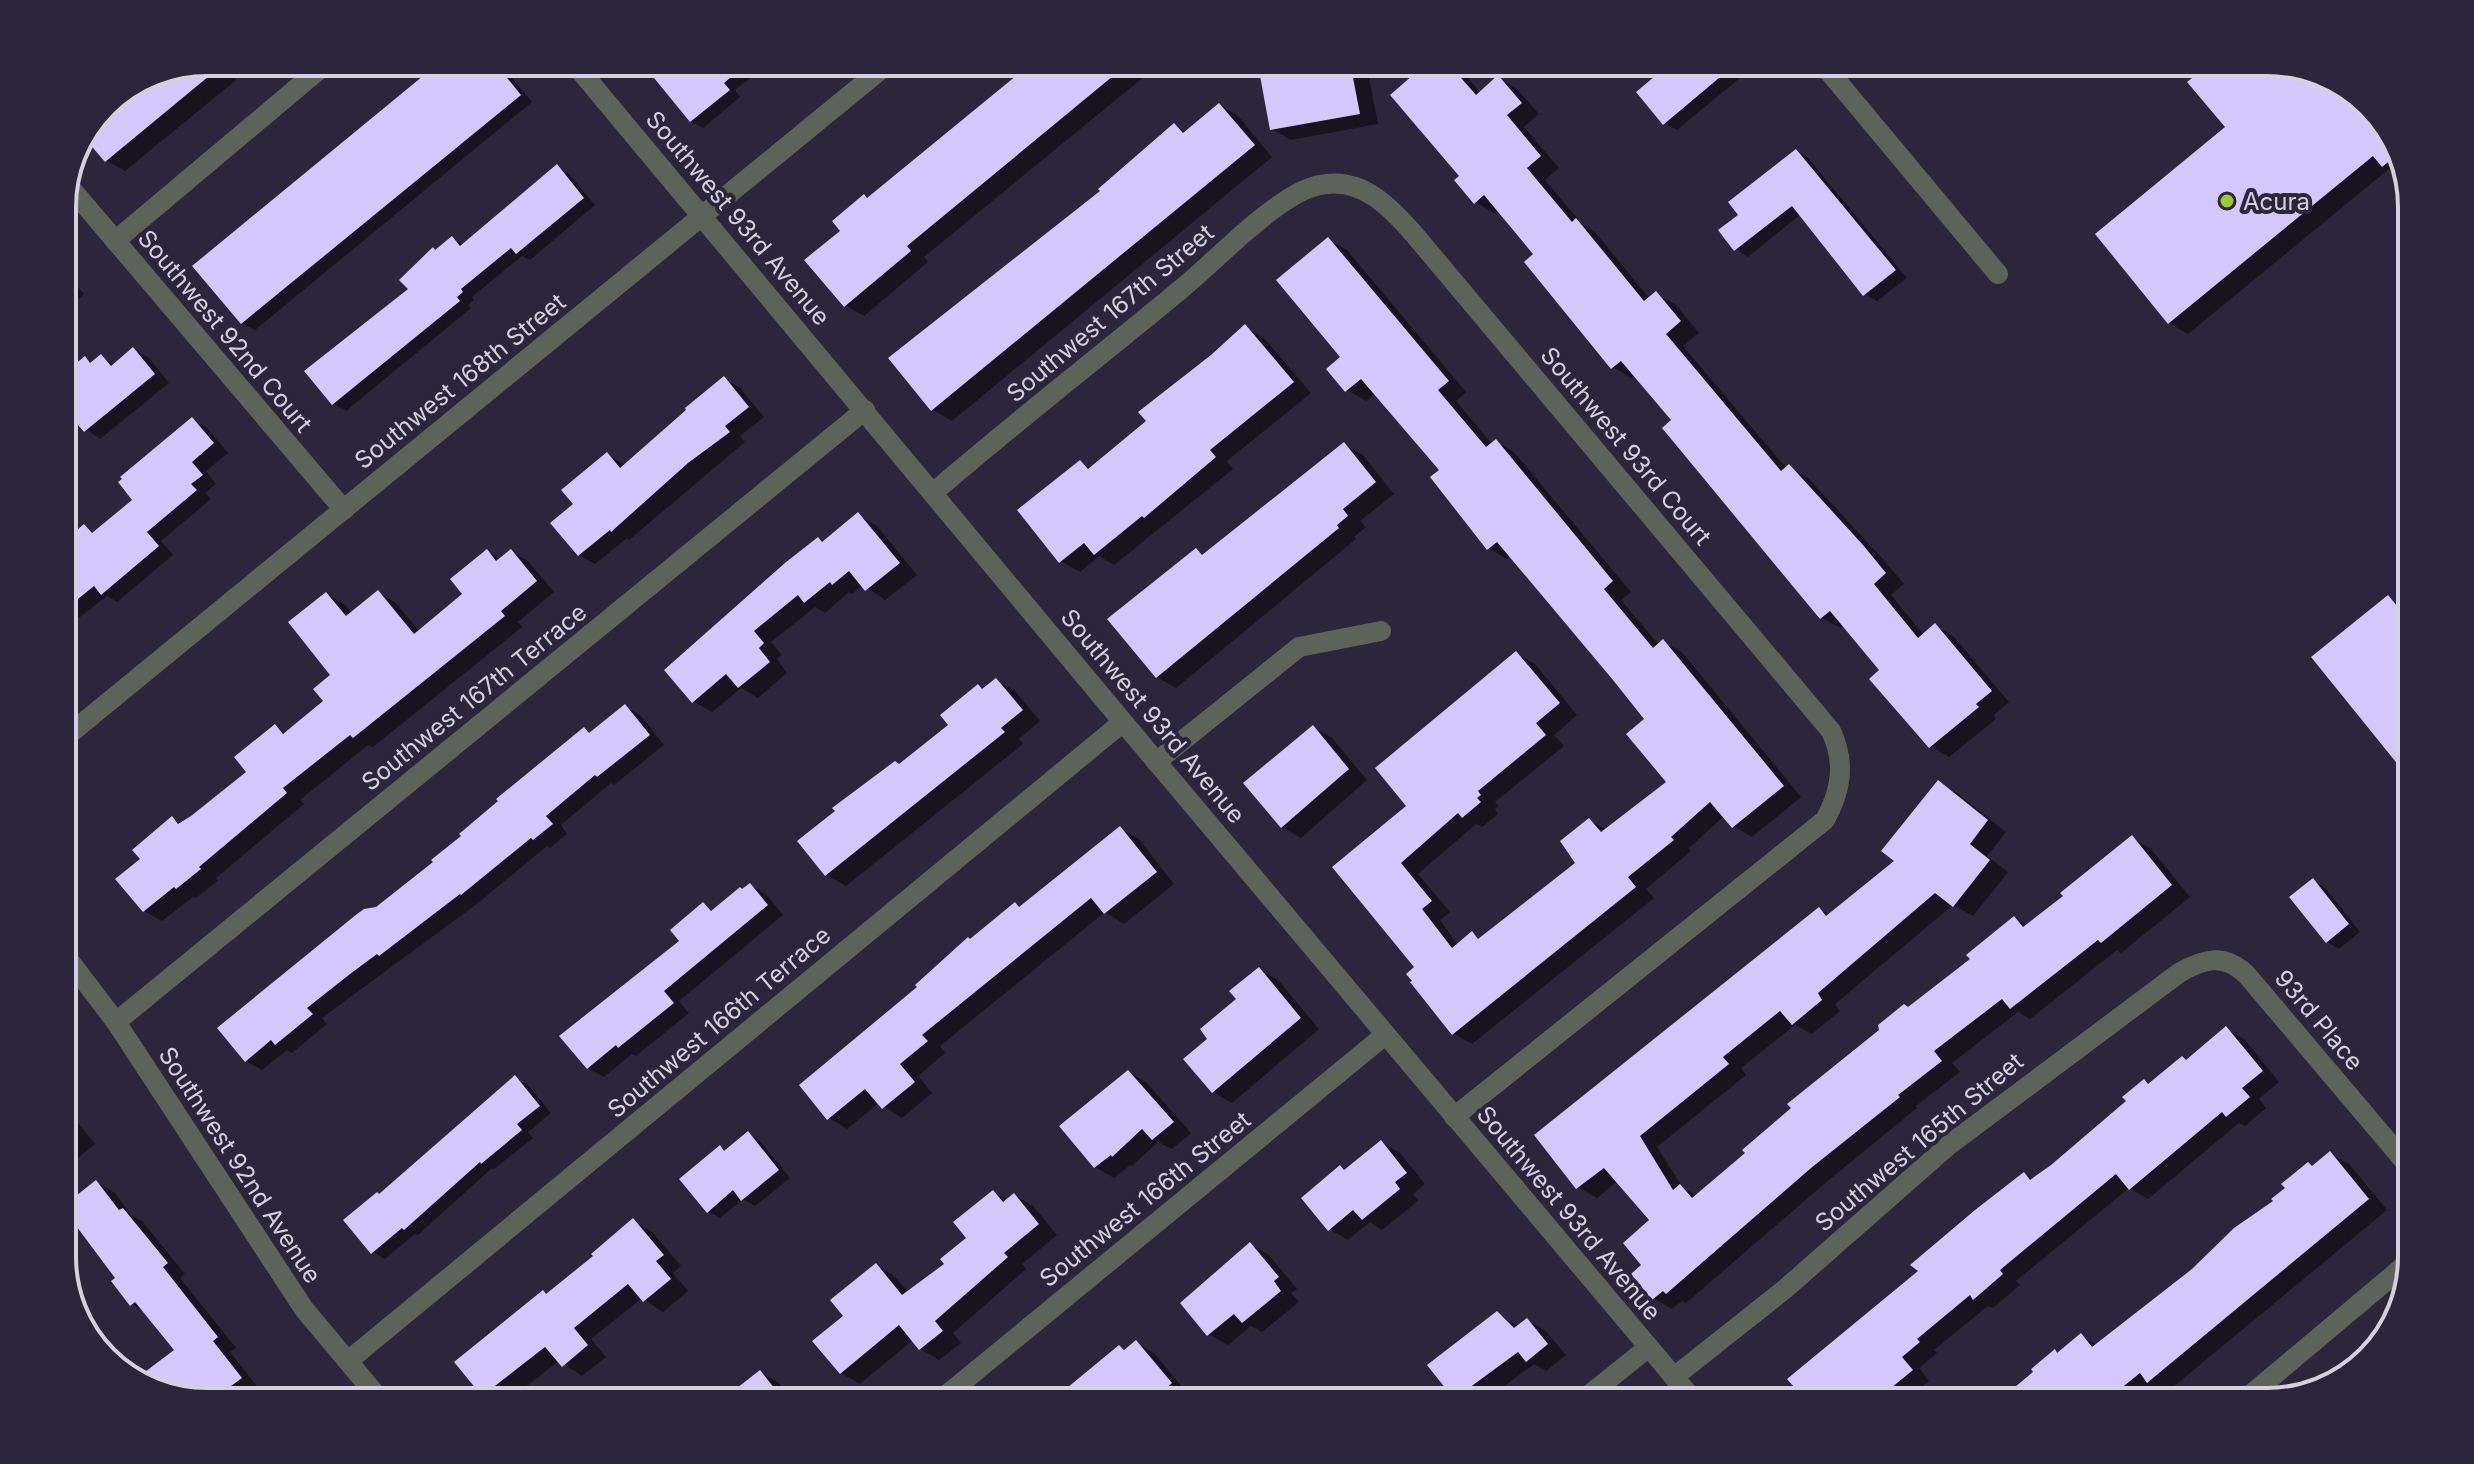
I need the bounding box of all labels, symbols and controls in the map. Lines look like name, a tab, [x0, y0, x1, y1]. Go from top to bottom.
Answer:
street label: Southwest 93rd Avenue	[640, 105, 836, 331]
place label: Acura	[2243, 187, 2310, 216]
marker: Acura	[2218, 192, 2236, 210]
street label: Southwest 167th Street	[1001, 218, 1219, 408]
street label: Southwest 92nd Court	[132, 224, 318, 438]
street label: Southwest 168th Street	[349, 287, 571, 475]
street label: Southwest 93rd Court	[1535, 341, 1717, 551]
street label: Southwest 167th Terrace	[356, 597, 592, 797]
street label: Southwest 93rd Avenue	[1055, 603, 1251, 829]
street label: Southwest 166th Terrace	[602, 920, 836, 1124]
street label: 93rd Place	[2269, 964, 2369, 1076]
street label: Southwest 92nd Avenue	[153, 1041, 327, 1289]
street label: Southwest 165th Street	[1809, 1047, 2029, 1237]
street label: Southwest 93rd Avenue	[1471, 1100, 1667, 1326]
street label: Southwest 166th Street	[1034, 1105, 1256, 1293]

